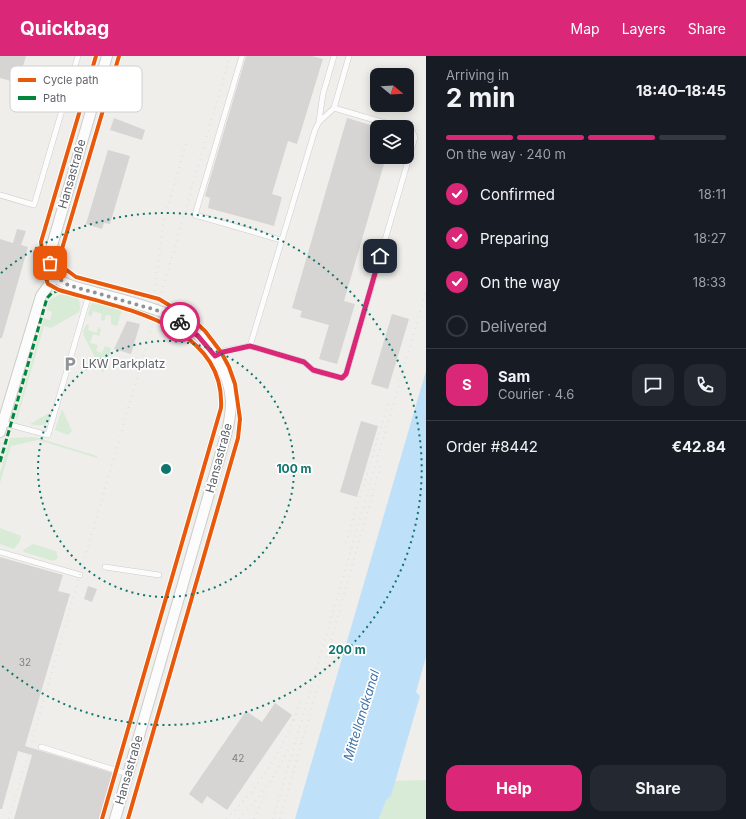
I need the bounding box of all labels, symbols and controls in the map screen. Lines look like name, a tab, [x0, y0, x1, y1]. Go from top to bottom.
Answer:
text: Quickbag	[20, 17, 109, 40]
text: Map	[571, 20, 600, 37]
text: Layers	[622, 20, 666, 37]
text: Share	[688, 20, 726, 37]
legend	[10, 66, 142, 112]
text: Arriving in	[446, 67, 509, 83]
north arrow	[370, 68, 414, 112]
map controls	[370, 68, 414, 164]
text: Cycle path	[43, 73, 99, 87]
text: 18:40–18:45	[636, 81, 726, 100]
text: 2 min	[446, 82, 516, 113]
text: Path	[43, 91, 66, 105]
button: layers	[370, 120, 414, 164]
street label: Hansastraße	[54, 137, 89, 210]
text: On the way · 240 m	[446, 146, 566, 162]
icon: check	[446, 183, 468, 205]
text: Confirmed	[480, 185, 555, 204]
text: 18:11	[698, 186, 726, 202]
icon: check	[446, 227, 468, 249]
text: Preparing	[480, 229, 549, 248]
text: 18:27	[694, 230, 726, 246]
pin	[363, 239, 397, 273]
icon: home	[369, 245, 391, 267]
pin	[33, 246, 67, 280]
icon: bag	[39, 252, 61, 274]
icon: check	[446, 271, 468, 293]
text: On the way	[480, 273, 560, 292]
text: 18:33	[693, 274, 726, 290]
courier	[160, 302, 200, 342]
icon: bike	[169, 311, 191, 333]
text: Delivered	[480, 317, 547, 336]
parking icon: LKW Parkplatz	[61, 355, 79, 373]
place label: LKW Parkplatz	[82, 356, 165, 371]
button: chat	[632, 364, 674, 406]
button: phone	[684, 364, 726, 406]
text: Sam	[498, 367, 530, 386]
text: S	[462, 375, 472, 394]
text: Courier · 4.6	[498, 386, 574, 402]
street label: Hansastraße	[202, 421, 235, 494]
text: Order #8442	[446, 437, 538, 456]
text: €42.84	[672, 437, 726, 456]
text: 100 m	[276, 461, 312, 476]
centre of rings	[159, 462, 173, 476]
text: 200 m	[328, 642, 366, 657]
house number: 32	[19, 656, 31, 668]
water label: Mittellandkanal	[340, 667, 383, 762]
street label: Hansastraße	[111, 733, 146, 806]
house number: 42	[232, 752, 244, 764]
button: Help	[446, 765, 582, 811]
button: Share	[590, 765, 726, 811]

